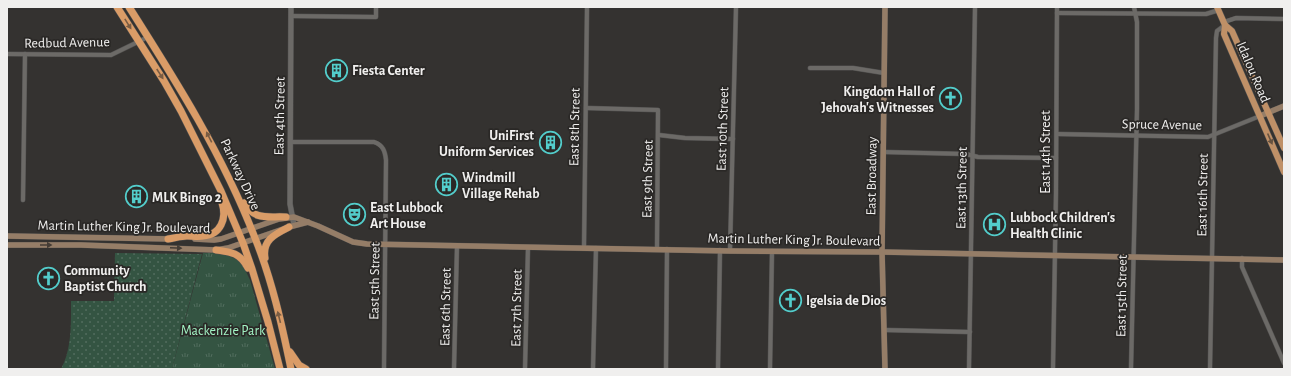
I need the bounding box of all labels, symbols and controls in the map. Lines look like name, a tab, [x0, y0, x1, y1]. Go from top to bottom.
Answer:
one-way arrow	[124, 19, 132, 29]
street label: Redbud Avenue	[24, 35, 110, 51]
street label: Idalou Road	[1234, 40, 1272, 105]
building icon: Fiesta Center	[323, 57, 349, 83]
place label: Fiesta Center	[352, 64, 425, 78]
one-way arrow	[156, 69, 164, 79]
street label: East 4th Street	[272, 76, 288, 155]
place label: Kingdom Hall of Jehovah's Witnesses	[821, 85, 935, 115]
street label: East 10th Street	[715, 86, 731, 171]
church icon: Kingdom Hall of Jehovah's Witnesses	[937, 86, 963, 112]
street label: East 8th Street	[567, 87, 583, 166]
street label: East 14th Street	[1039, 110, 1053, 194]
street label: Spruce Avenue	[1122, 117, 1202, 133]
place label: UniFirst Uniform Services	[439, 129, 534, 159]
building icon: UniFirst Uniform Services	[537, 130, 563, 156]
one-way arrow	[205, 131, 212, 142]
one-way arrow	[1267, 133, 1273, 145]
street label: East Broadway	[864, 136, 880, 216]
street label: Parkway Drive	[217, 137, 263, 212]
street label: East 9th Street	[640, 139, 656, 218]
street label: East 13th Street	[954, 146, 970, 229]
street label: East 16th Street	[1195, 153, 1211, 237]
place label: Windmill Village Rehab	[462, 171, 540, 201]
building icon: Windmill Village Rehab	[434, 172, 460, 198]
building icon: MLK Bingo 2	[123, 184, 149, 210]
place label: MLK Bingo 2	[152, 191, 222, 205]
place label: East Lubbock Art House	[370, 201, 443, 231]
theatre icon: East Lubbock Art House	[341, 202, 367, 228]
place label: Lubbock Children's Health Clinic	[1010, 211, 1115, 241]
hospital icon: Lubbock Children's Health Clinic	[982, 212, 1008, 238]
street label: Martin Luther King Jr. Boulevard	[38, 218, 210, 236]
street label: Martin Luther King Jr. Boulevard	[708, 231, 880, 249]
street label: East 5th Street	[367, 241, 383, 320]
one-way arrow	[40, 242, 53, 248]
one-way arrow	[170, 245, 182, 252]
street label: East 15th Street	[1114, 254, 1130, 337]
place label: Community Baptist Church	[64, 264, 146, 294]
church icon: Community Baptist Church	[36, 265, 62, 291]
street label: East 6th Street	[438, 267, 454, 346]
street label: East 7th Street	[509, 269, 525, 347]
church icon: Igelsia de Dios	[778, 287, 804, 313]
place label: Igelsia de Dios	[806, 294, 886, 308]
one-way arrow	[276, 311, 282, 323]
park label: Mackenzie Park	[181, 324, 266, 338]

